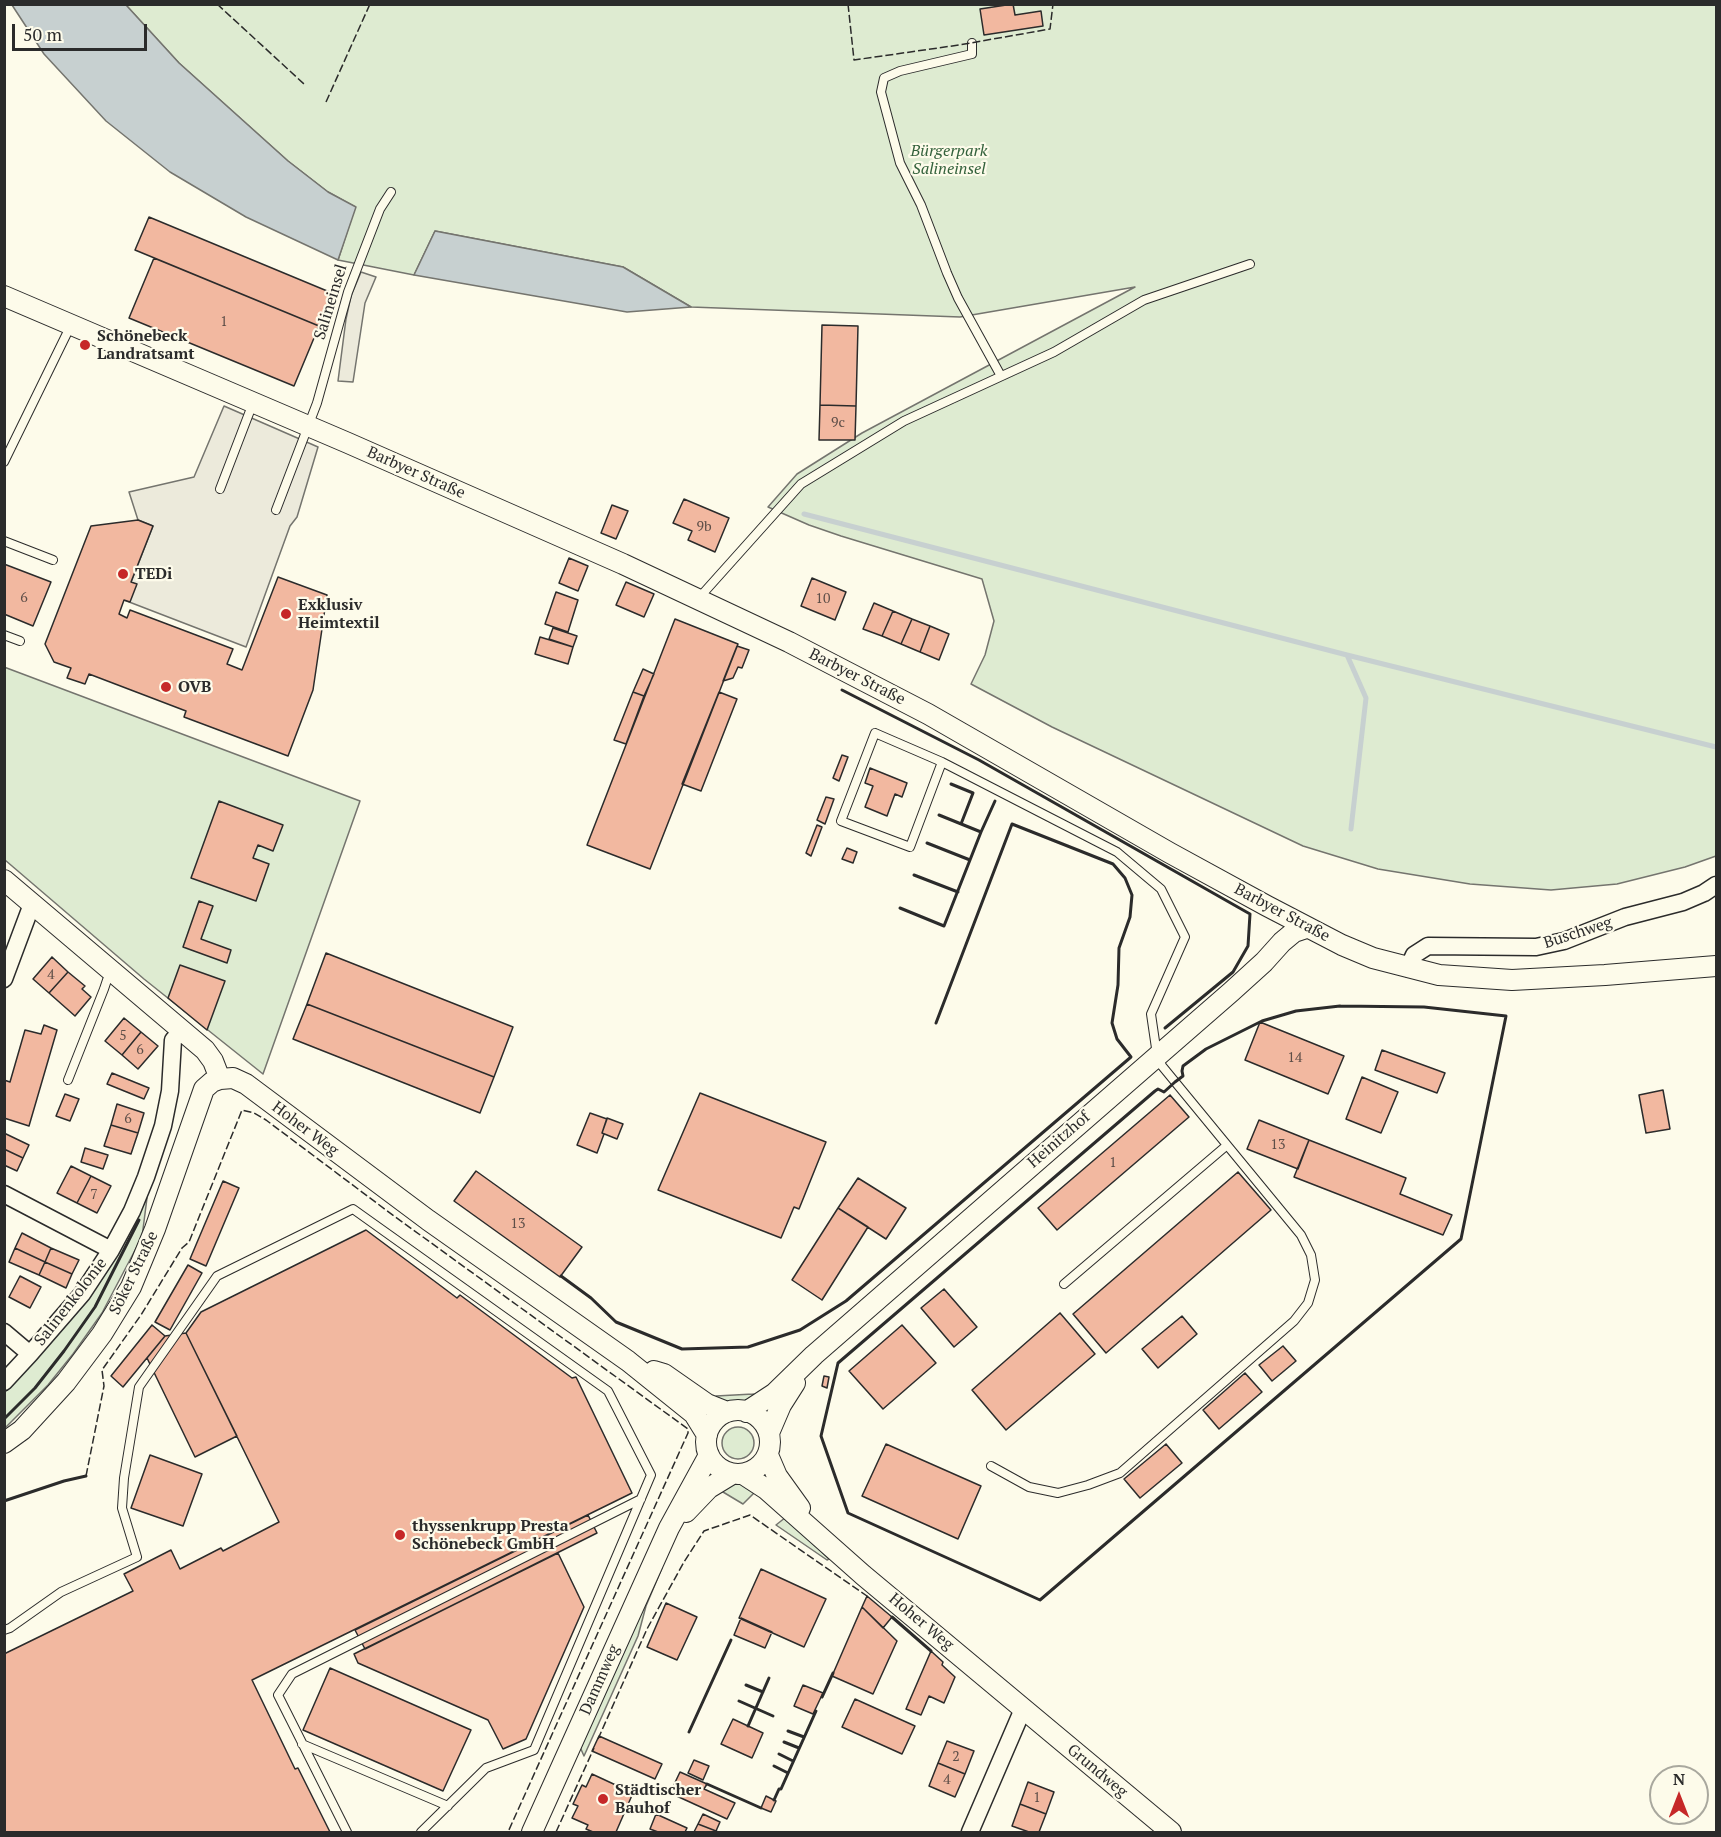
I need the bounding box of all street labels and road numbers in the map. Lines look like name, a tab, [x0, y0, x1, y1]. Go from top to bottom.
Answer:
street label: Salineinsel	[310, 262, 352, 342]
street label: Barbyer Straße	[364, 443, 468, 503]
street label: Barbyer Straße	[806, 645, 908, 709]
street label: Barbyer Straße	[1231, 880, 1333, 946]
street label: Buschweg	[1541, 913, 1615, 953]
street label: Hoher Weg	[268, 1098, 342, 1160]
street label: Heinitzhof	[1024, 1108, 1094, 1172]
street label: Söker Straße	[106, 1228, 162, 1318]
street label: Salinenkolonie	[31, 1254, 111, 1350]
street label: Hoher Weg	[885, 1589, 957, 1655]
street label: Dammweg	[576, 1642, 624, 1718]
street label: Grundweg	[1063, 1740, 1131, 1802]

